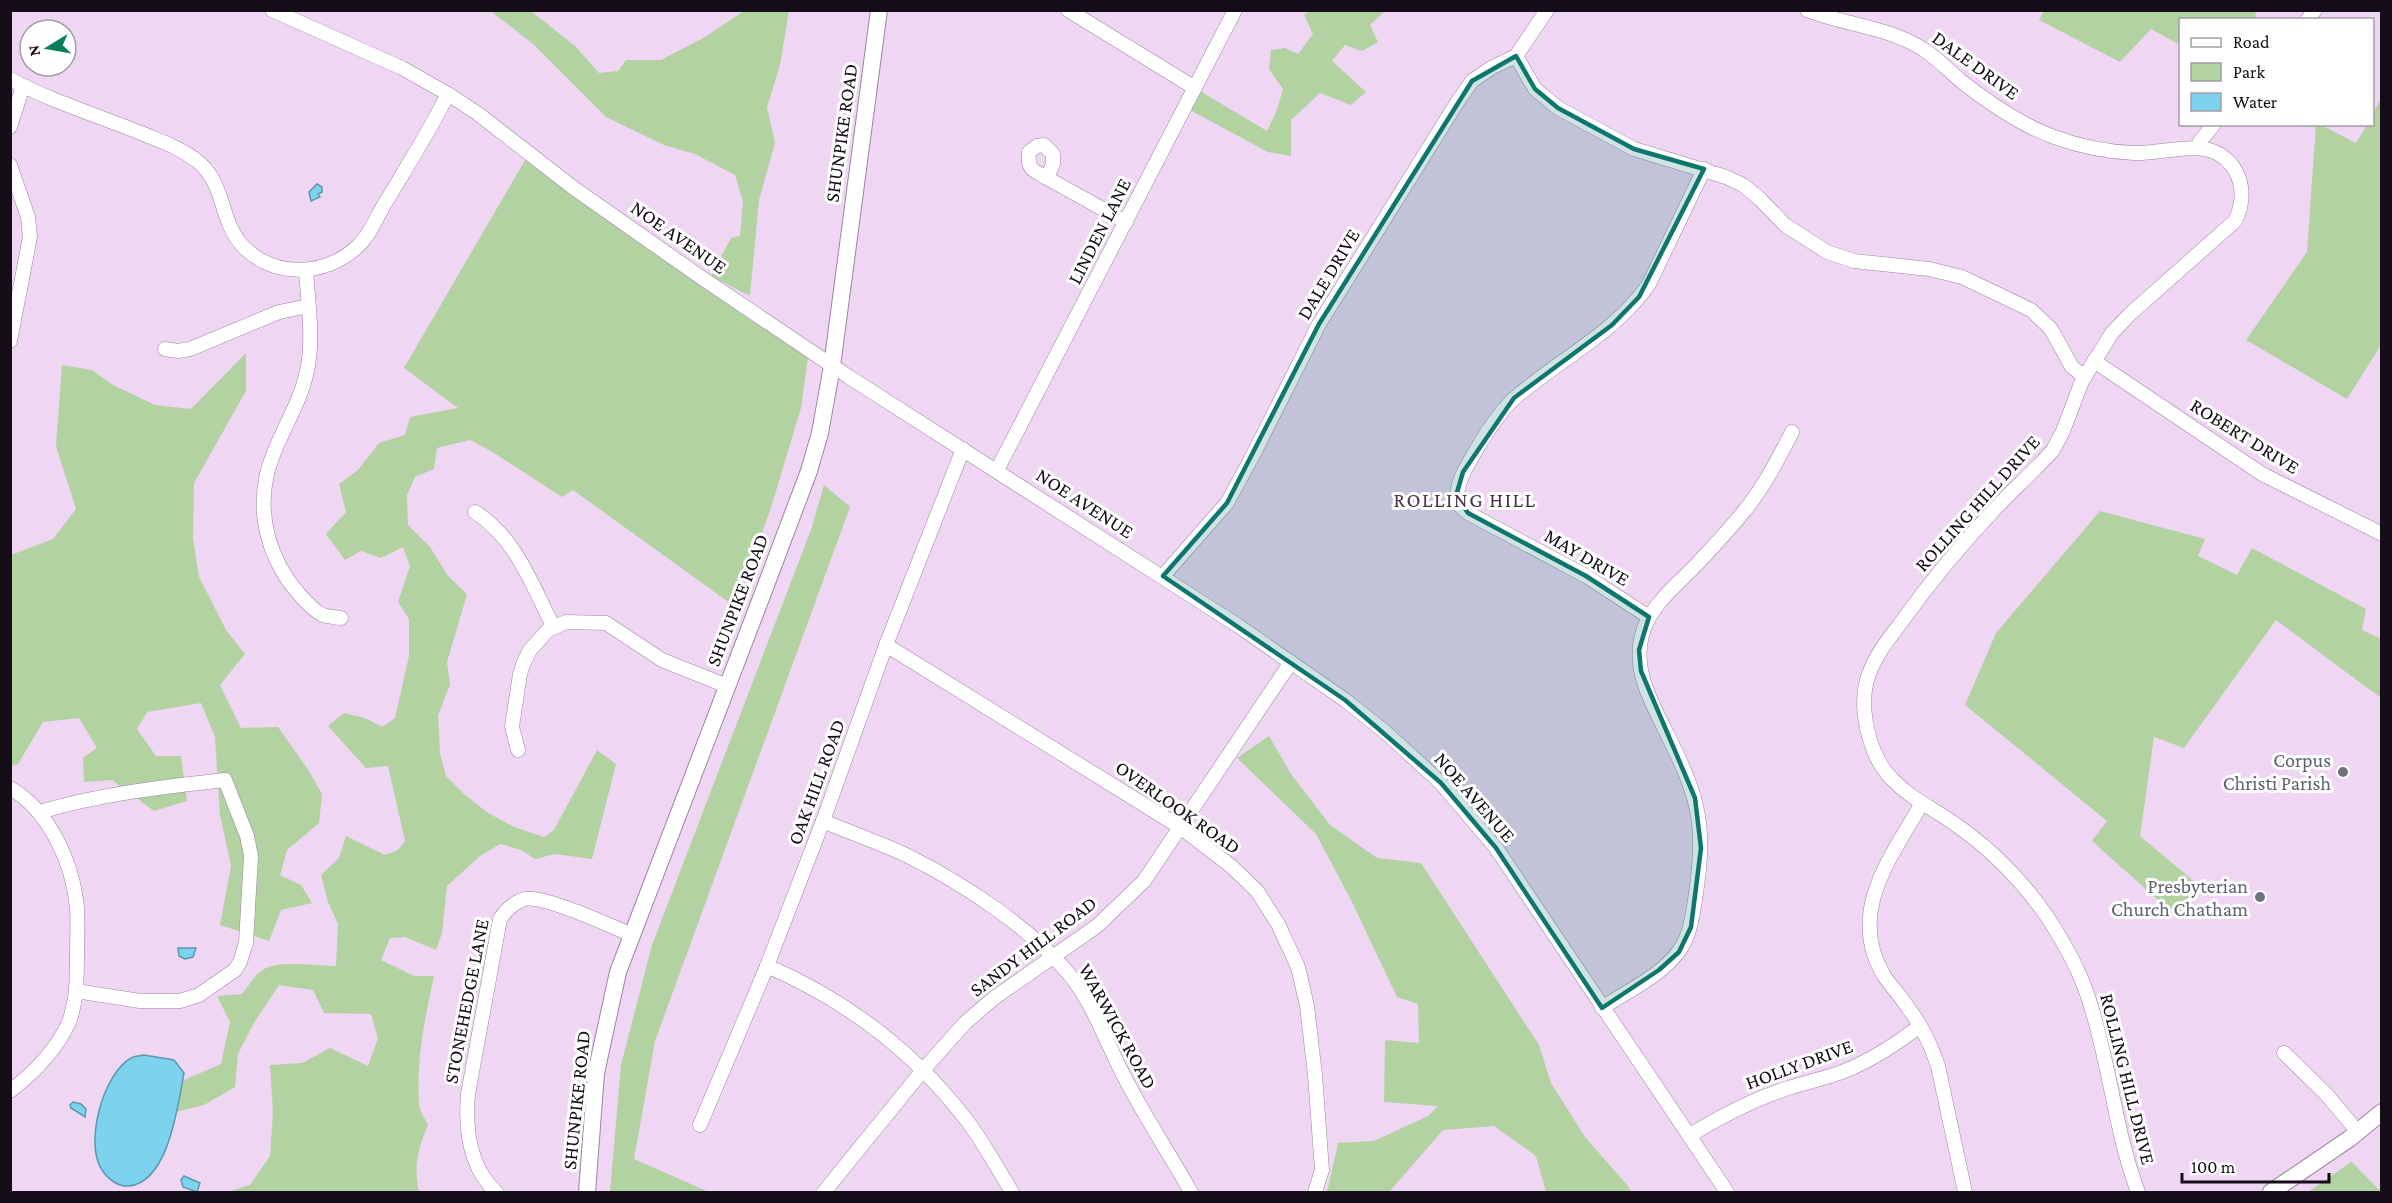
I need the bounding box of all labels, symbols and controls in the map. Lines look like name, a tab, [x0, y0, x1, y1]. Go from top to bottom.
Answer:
north arrow	[18, 18, 78, 78]
legend	[2179, 18, 2374, 126]
street label: DALE DRIVE	[1928, 26, 2024, 104]
text: Road	[2233, 32, 2270, 52]
text: N	[24, 44, 43, 58]
street label: SHUNPIKE ROAD	[820, 62, 862, 204]
text: Park	[2233, 62, 2265, 82]
text: Water	[2233, 92, 2278, 112]
street label: LINDEN LANE	[1063, 174, 1135, 288]
street label: NOE AVENUE	[627, 196, 731, 278]
street label: DALE DRIVE	[1292, 225, 1364, 323]
street label: ROBERT DRIVE	[2187, 394, 2304, 478]
street label: ROLLING HILL DRIVE	[1910, 430, 2044, 576]
street label: NOE AVENUE	[1032, 463, 1138, 543]
district label: ROLLING HILL	[1394, 488, 1536, 512]
street label: MAY DRIVE	[1541, 524, 1633, 590]
street label: SHUNPIKE ROAD	[702, 531, 772, 669]
street label: OAK HILL ROAD	[783, 716, 849, 848]
street label: NOE AVENUE	[1430, 748, 1520, 846]
place label: Corpus Christi Parish	[2223, 749, 2331, 794]
street label: OVERLOOK ROAD	[1111, 756, 1245, 858]
marker: Corpus Christi Parish	[2336, 765, 2350, 779]
place label: Presbyterian Church Chatham	[2111, 875, 2248, 920]
marker: Presbyterian Church Chatham	[2253, 890, 2267, 904]
street label: SANDY HILL ROAD	[965, 891, 1101, 1001]
street label: STONEHEDGE LANE	[439, 917, 493, 1085]
street label: WARWICK ROAD	[1074, 959, 1162, 1093]
street label: ROLLING HILL DRIVE	[2096, 991, 2160, 1167]
street label: SHUNPIKE ROAD	[558, 1029, 594, 1171]
street label: HOLLY DRIVE	[1742, 1034, 1856, 1094]
scale bar	[2182, 1146, 2329, 1184]
text: 100 m	[2191, 1157, 2236, 1177]

